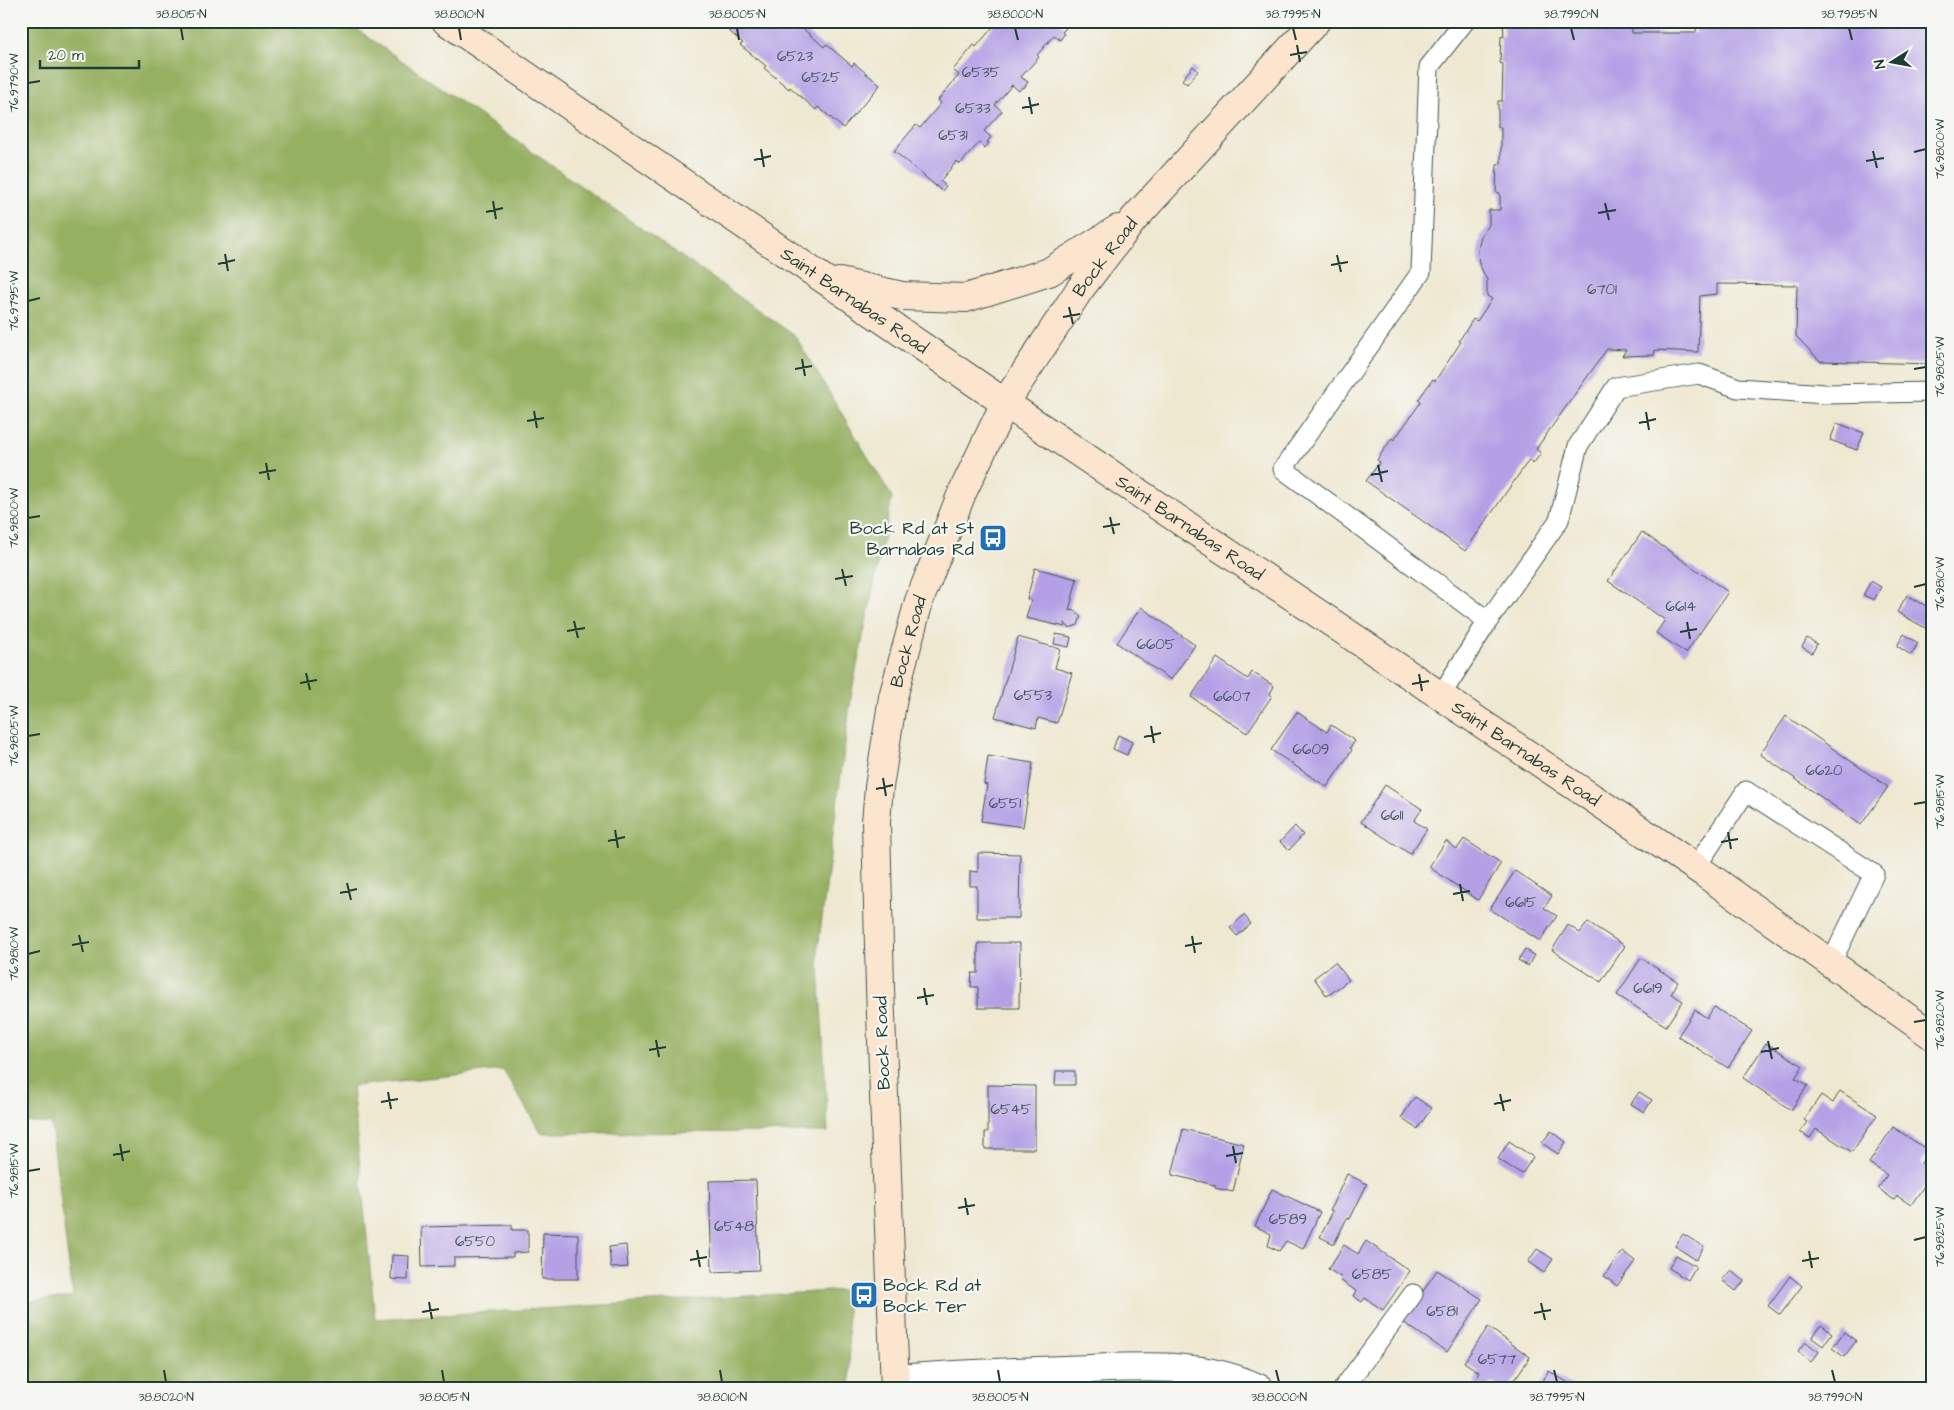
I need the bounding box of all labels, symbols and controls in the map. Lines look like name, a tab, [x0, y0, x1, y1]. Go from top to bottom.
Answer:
text: 38.8015°N	[155, 6, 207, 23]
text: 38.8010°N	[434, 6, 485, 23]
text: 38.8005°N	[708, 6, 766, 23]
text: 38.8000°N	[987, 6, 1044, 23]
text: 38.7995°N	[1265, 6, 1321, 23]
text: 38.7990°N	[1544, 6, 1599, 23]
text: 38.7985°N	[1821, 6, 1878, 23]
scale bar	[40, 38, 139, 70]
north arrow	[1866, 38, 1916, 88]
text: 20 m	[48, 45, 84, 66]
house number: 6523	[777, 46, 813, 67]
text: 76.9790°W	[6, 53, 23, 113]
text: N	[1870, 58, 1891, 71]
house number: 6535	[962, 62, 1001, 83]
house number: 6525	[801, 67, 841, 88]
house number: 6533	[955, 98, 991, 119]
text: 76.9800°W	[1932, 118, 1949, 179]
house number: 6531	[938, 125, 968, 146]
street label: Bock Road	[1066, 212, 1144, 302]
street label: Saint Barnabas Road	[776, 241, 933, 360]
text: 76.9795°W	[6, 270, 23, 331]
house number: 6701	[1587, 279, 1617, 300]
text: 76.9805°W	[1932, 336, 1949, 398]
street label: Saint Barnabas Road	[1111, 469, 1269, 587]
text: 76.9800°W	[6, 487, 23, 548]
place label: Bock Rd at St Barnabas Rd	[850, 516, 975, 562]
bus stop icon: Bock Rd at St Barnabas Rd	[978, 523, 1008, 553]
text: 76.9810°W	[1932, 556, 1949, 611]
street label: Bock Road	[884, 592, 933, 690]
house number: 6614	[1666, 596, 1696, 617]
house number: 6605	[1137, 634, 1176, 655]
house number: 6553	[1014, 685, 1053, 706]
house number: 6607	[1213, 686, 1251, 707]
street label: Saint Barnabas Road	[1447, 695, 1605, 813]
text: 76.9805°W	[6, 705, 23, 767]
house number: 6609	[1293, 739, 1329, 760]
house number: 6620	[1806, 760, 1843, 781]
text: 76.9815°W	[1932, 774, 1949, 830]
house number: 6551	[989, 793, 1021, 814]
house number: 6611	[1381, 805, 1403, 826]
house number: 6615	[1505, 892, 1537, 913]
text: 76.9810°W	[6, 926, 23, 981]
house number: 6619	[1633, 978, 1663, 999]
text: 76.9820°W	[1932, 990, 1949, 1050]
street label: Bock Road	[868, 996, 897, 1090]
house number: 6545	[991, 1099, 1032, 1120]
text: 76.9815°W	[6, 1143, 23, 1199]
text: 76.9825°W	[1932, 1206, 1949, 1267]
house number: 6589	[1269, 1209, 1307, 1230]
house number: 6548	[714, 1216, 754, 1237]
house number: 6550	[455, 1231, 496, 1252]
house number: 6585	[1352, 1264, 1393, 1285]
place label: Bock Rd at Bock Ter	[883, 1273, 982, 1319]
bus stop icon: Bock Rd at Bock Ter	[849, 1280, 879, 1310]
house number: 6581	[1426, 1301, 1458, 1322]
house number: 6577	[1478, 1349, 1516, 1370]
text: 38.8020°N	[138, 1389, 194, 1406]
text: 38.8015°N	[418, 1389, 470, 1406]
text: 38.8010°N	[697, 1389, 748, 1406]
text: 38.8005°N	[971, 1389, 1029, 1406]
text: 38.8000°N	[1251, 1389, 1308, 1406]
text: 38.7995°N	[1529, 1389, 1585, 1406]
text: 38.7990°N	[1808, 1389, 1863, 1406]

